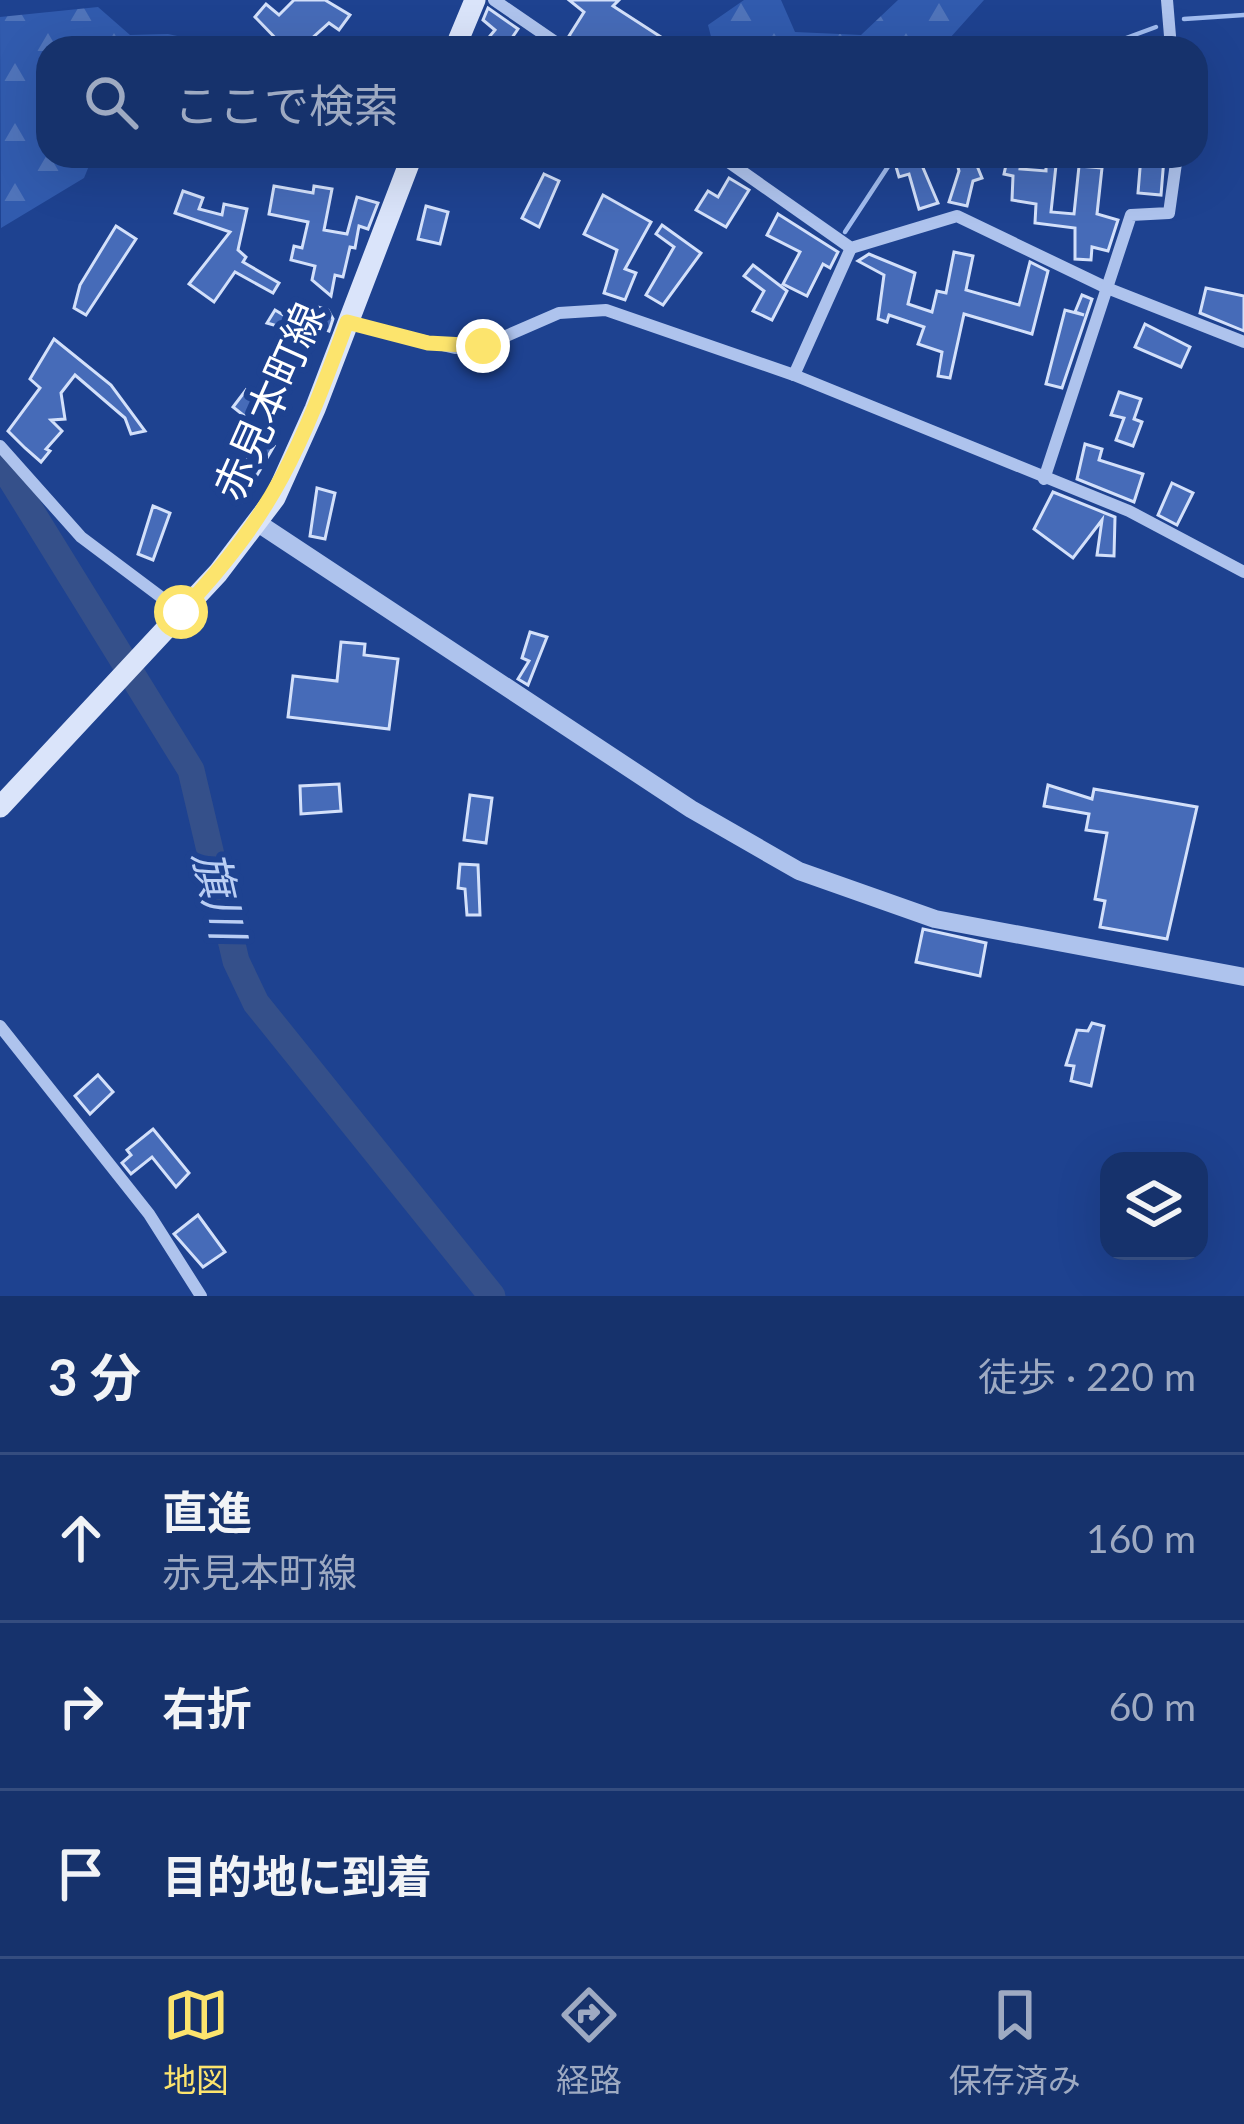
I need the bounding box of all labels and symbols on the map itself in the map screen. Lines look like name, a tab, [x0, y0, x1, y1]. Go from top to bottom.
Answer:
street label: 赤見本町線	[202, 295, 334, 507]
route end	[456, 319, 510, 373]
route start	[154, 585, 208, 639]
water label: 旗川	[184, 845, 257, 949]

